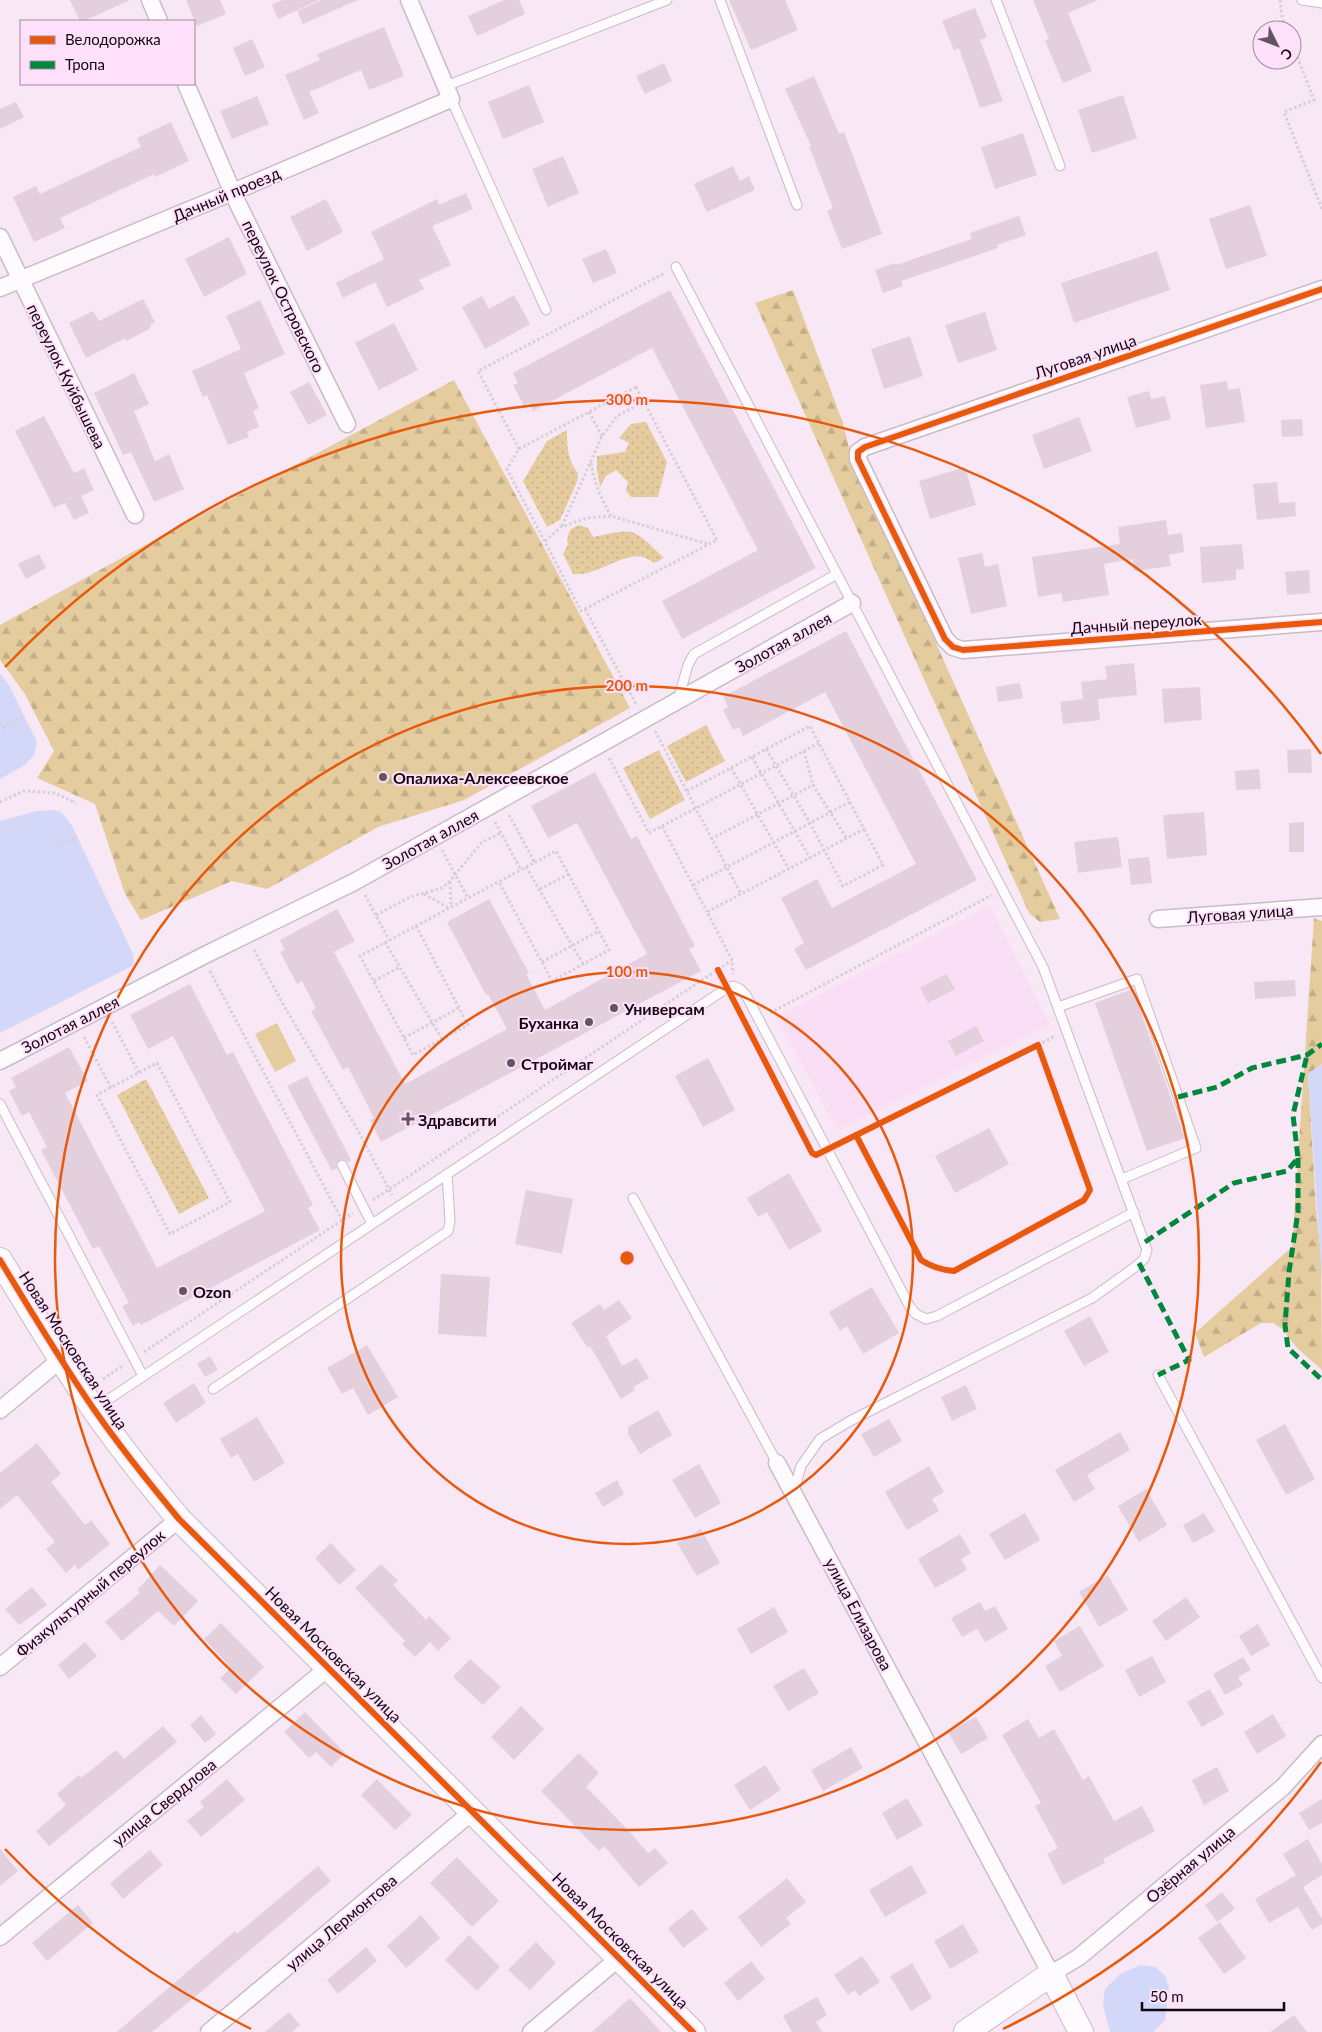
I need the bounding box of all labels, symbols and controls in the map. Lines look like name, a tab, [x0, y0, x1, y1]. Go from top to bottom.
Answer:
legend	[20, 20, 195, 85]
north arrow	[1252, 20, 1302, 70]
text: Велодорожка	[65, 30, 161, 48]
text: С	[1277, 45, 1296, 64]
text: Тропа	[65, 55, 105, 73]
street label: Дачный проезд	[169, 163, 283, 225]
street label: переулок Островского	[239, 217, 329, 375]
street label: переулок Куйбышева	[24, 300, 110, 452]
street label: Луговая улица	[1031, 330, 1138, 383]
text: 300 m	[606, 390, 648, 408]
street label: Золотая аллея	[732, 608, 834, 676]
street label: Дачный переулок	[1070, 609, 1203, 637]
text: 200 m	[606, 676, 648, 694]
place label: Опалиха-Алексеевское	[393, 768, 569, 787]
marker: Опалиха-Алексеевское	[377, 771, 389, 783]
street label: Золотая аллея	[379, 805, 481, 873]
street label: Луговая улица	[1185, 900, 1294, 926]
text: 100 m	[606, 962, 648, 980]
street label: Золотая аллея	[18, 991, 122, 1057]
place label: Универсам	[623, 999, 705, 1018]
marker: Универсам	[608, 1002, 620, 1014]
place label: Буханка	[518, 1013, 579, 1032]
marker: Буханка	[583, 1016, 595, 1028]
place label: Строймаг	[521, 1054, 594, 1073]
marker: Строймаг	[505, 1057, 517, 1069]
place label: Здравсити	[418, 1110, 497, 1129]
marker: Здравсити	[402, 1113, 414, 1125]
centre of rings	[618, 1249, 636, 1267]
street label: Новая Московская улица	[16, 1267, 132, 1433]
place label: Ozon	[193, 1282, 231, 1301]
marker: Ozon	[177, 1285, 189, 1297]
street label: Физкультурный переулок	[12, 1525, 169, 1661]
street label: улица Елизарова	[821, 1555, 897, 1673]
street label: Новая Московская улица	[262, 1582, 406, 1726]
street label: улица Свердлова	[108, 1754, 220, 1850]
street label: Озёрная улица	[1142, 1821, 1238, 1907]
street label: Новая Московская улица	[549, 1868, 693, 2012]
street label: улица Лермонтова	[282, 1870, 400, 1974]
scale bar	[1142, 1980, 1284, 2012]
text: 50 m	[1150, 1987, 1184, 2005]

